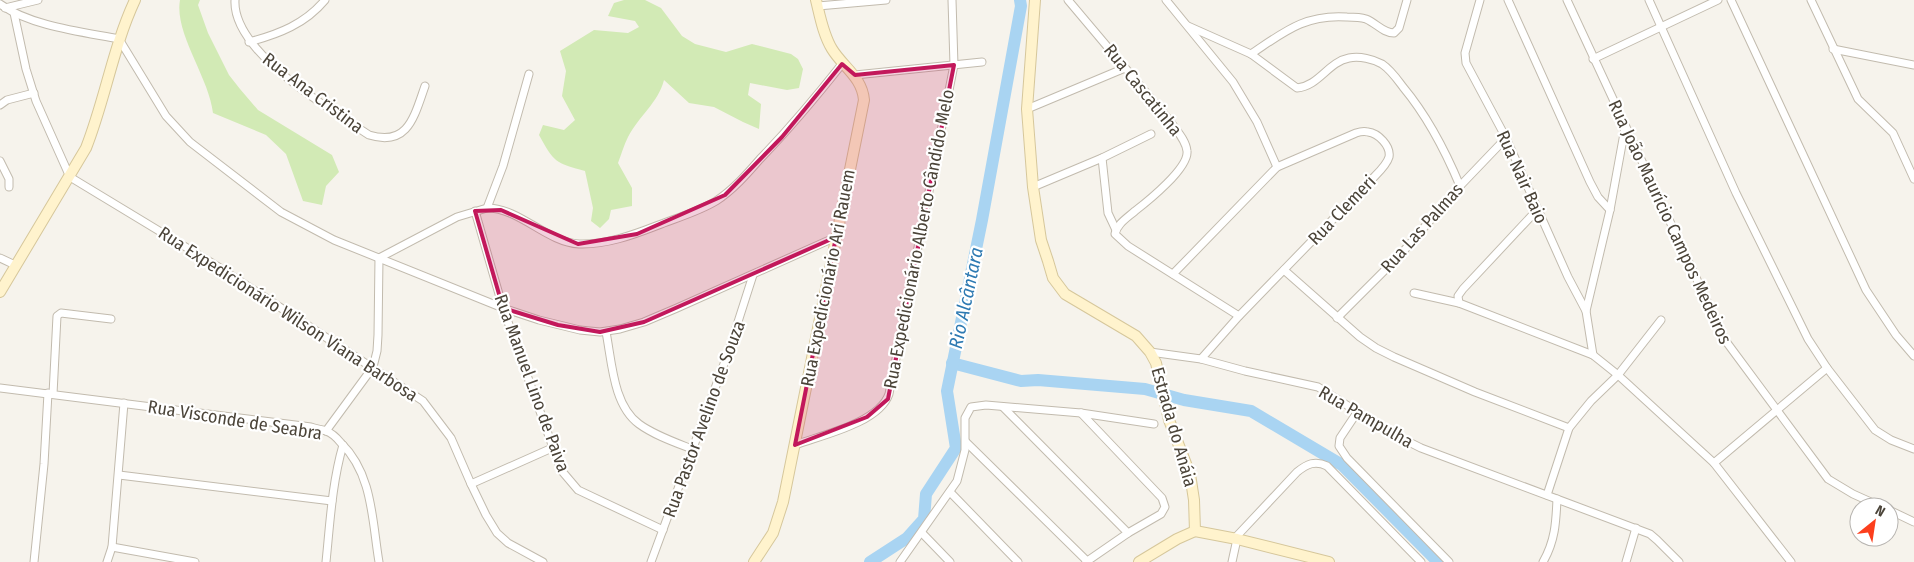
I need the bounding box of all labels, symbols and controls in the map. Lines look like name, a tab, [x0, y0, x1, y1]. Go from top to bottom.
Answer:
street label: Rua Cascatinha	[1099, 39, 1187, 141]
street label: Rua Ana Cristina	[258, 48, 368, 138]
street label: Rua Expedicionário Alberto Cândido Melo	[879, 87, 959, 391]
street label: Rua João Maurício Campos Medeiros	[1604, 96, 1737, 348]
street label: Rua Nair Baio	[1492, 127, 1552, 227]
street label: Rua Expedicionário Ari Rauem	[796, 167, 860, 389]
street label: Rua Clemeri	[1303, 171, 1381, 249]
street label: Rua Las Palmas	[1376, 178, 1468, 277]
street label: Rua Expedicionário Wilson Viana Barbosa	[154, 222, 422, 406]
water label: Rio Alcântara	[944, 245, 988, 351]
street label: Rua Manuel Lino de Paiva	[490, 291, 574, 475]
street label: Rua Pastor Avelino de Souza	[658, 317, 750, 520]
street label: Estrada do Anáia	[1146, 365, 1202, 490]
street label: Rua Pampulha	[1315, 381, 1417, 453]
street label: Rua Visconde de Seabra	[146, 395, 324, 445]
north arrow	[1849, 497, 1899, 547]
text: N	[1872, 502, 1888, 521]

